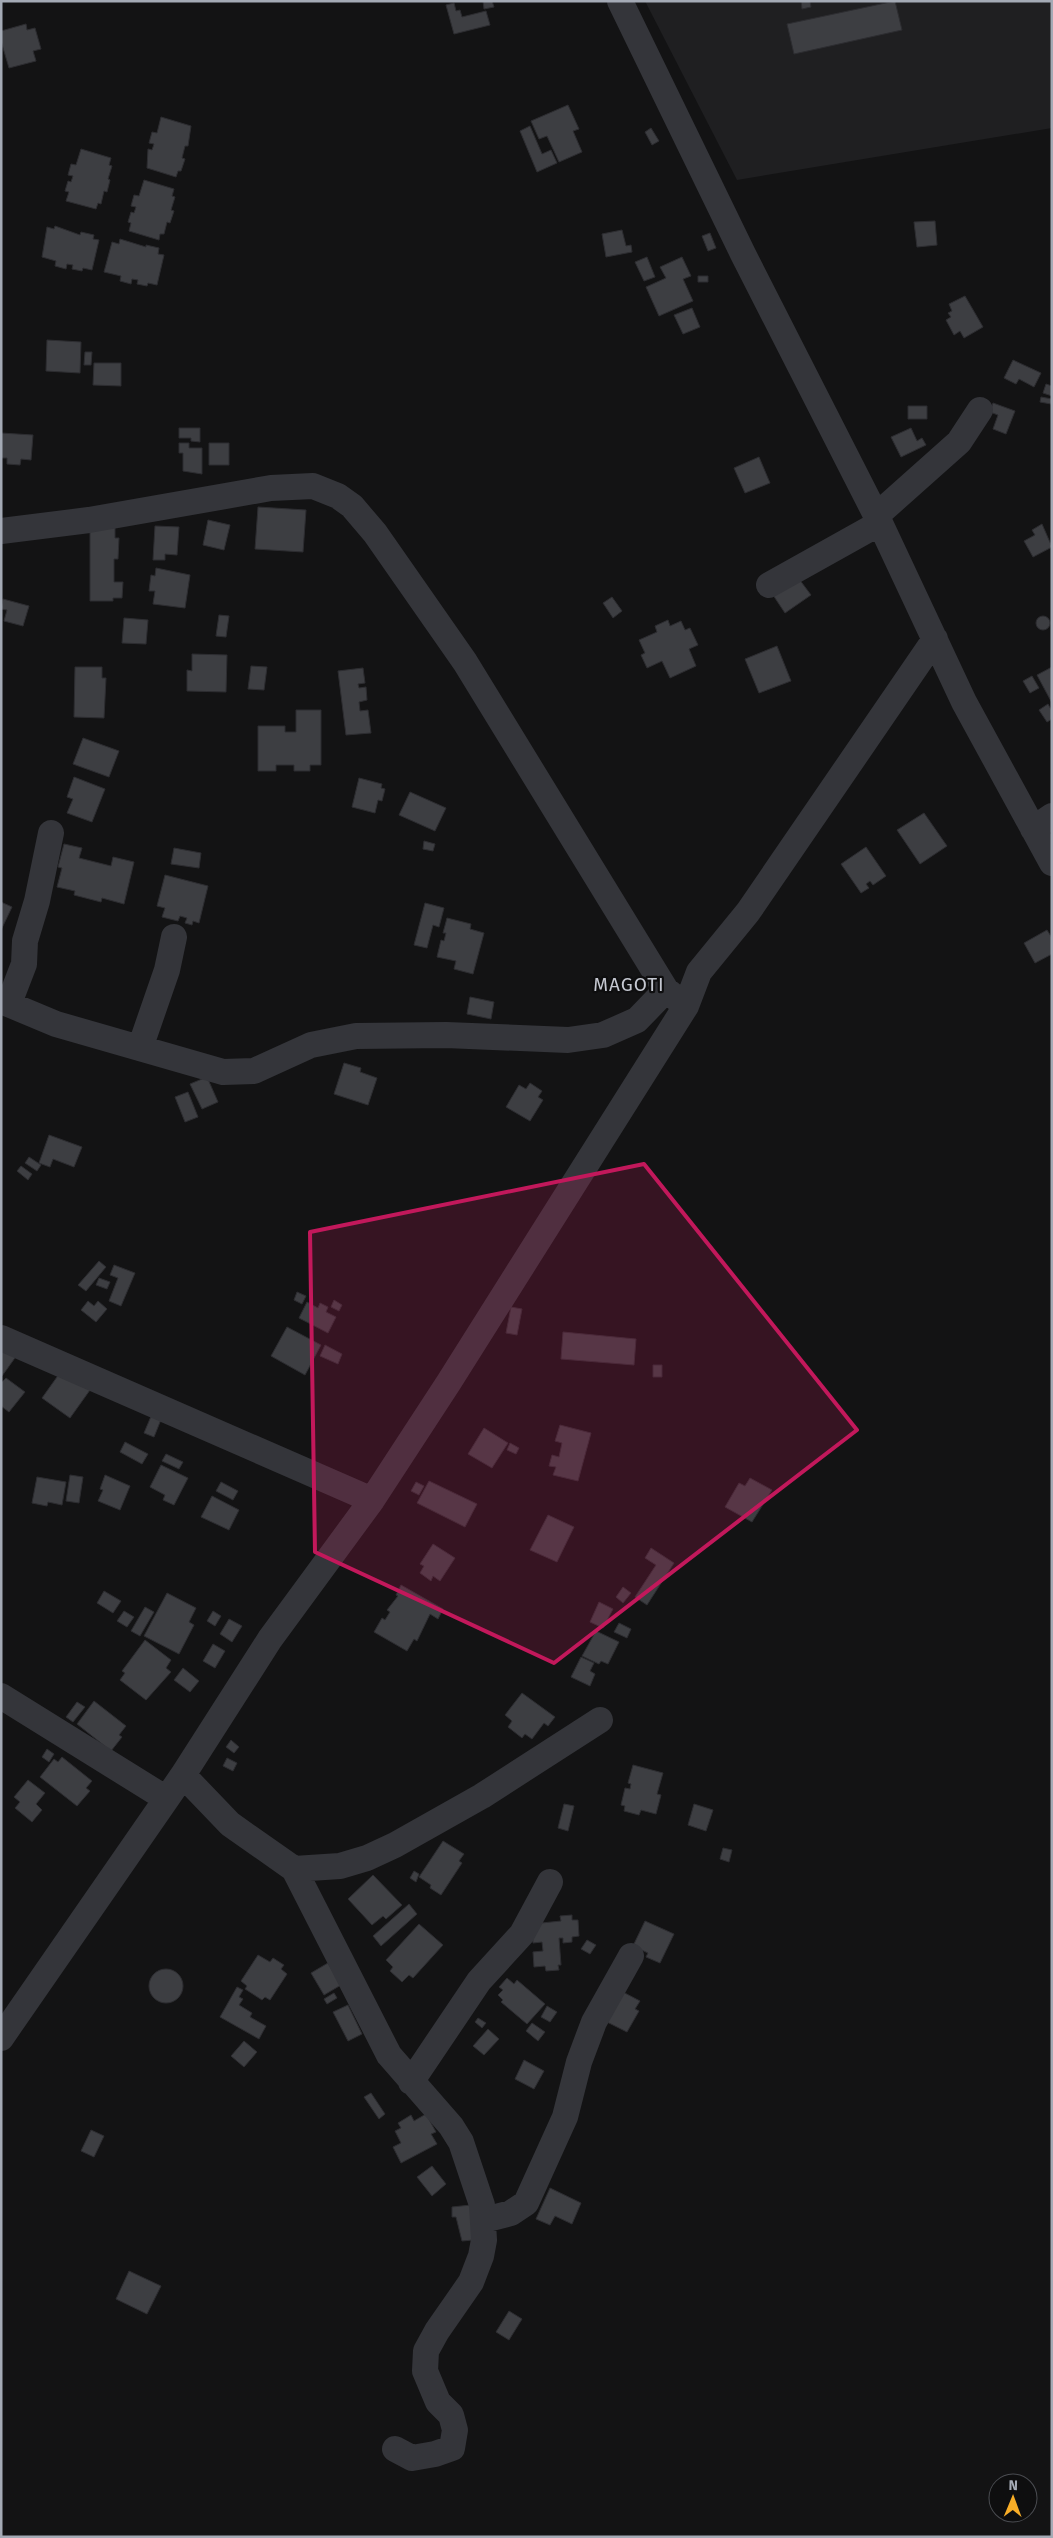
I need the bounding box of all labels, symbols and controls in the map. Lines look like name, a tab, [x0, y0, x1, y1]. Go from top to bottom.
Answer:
district label: MAGOTI	[593, 973, 665, 996]
north arrow	[988, 2473, 1038, 2523]
text: N	[1008, 2477, 1018, 2494]

